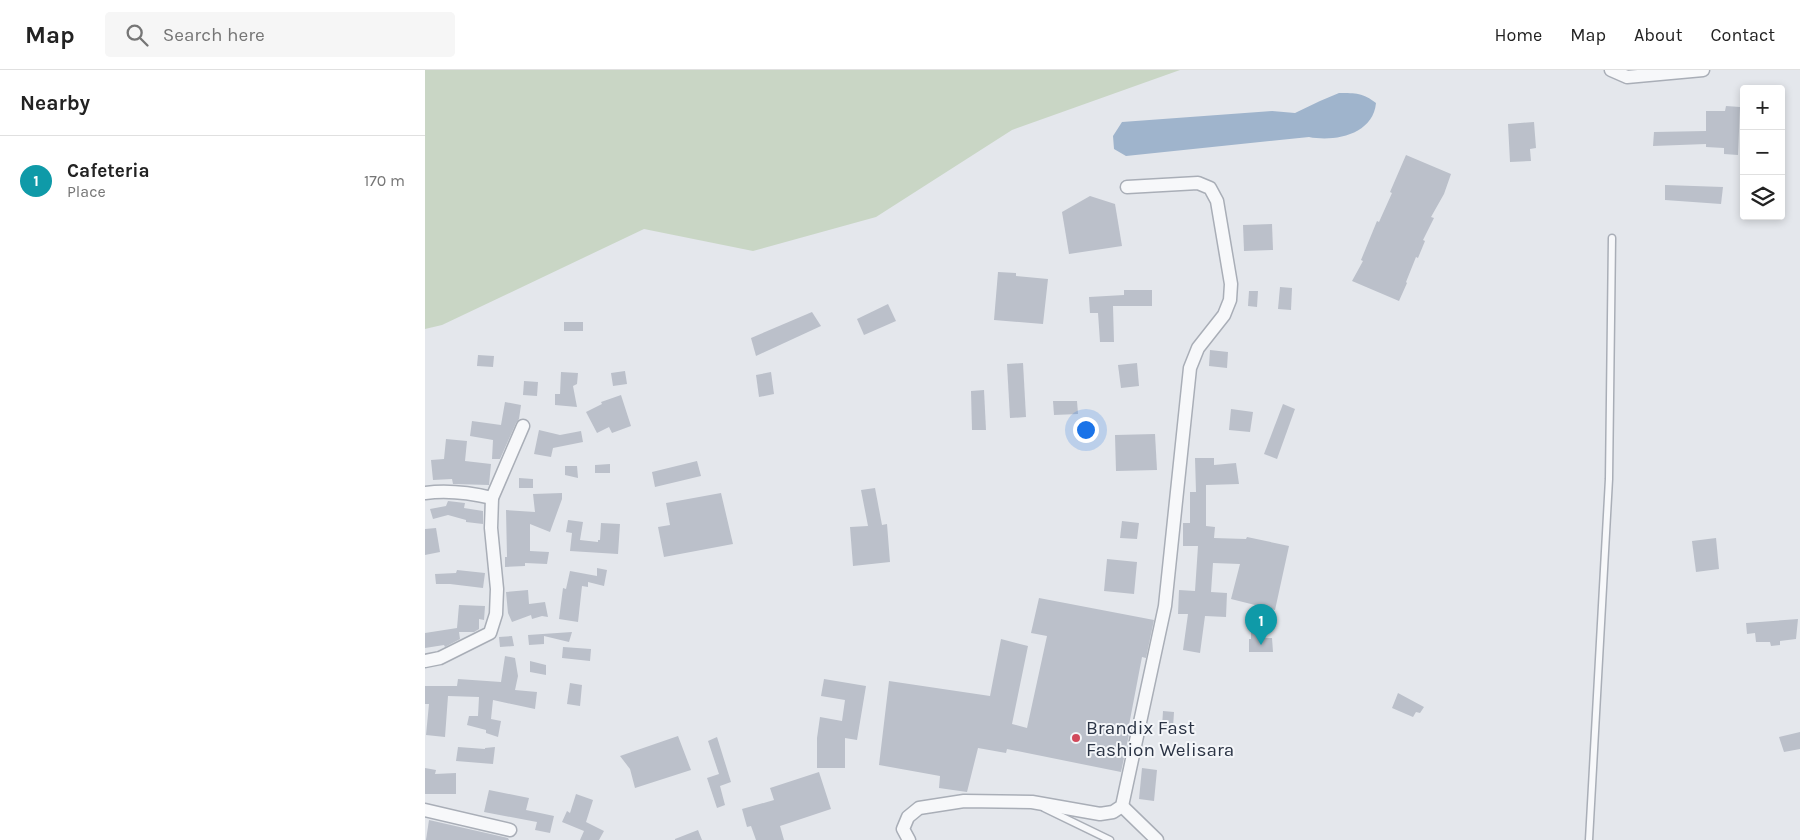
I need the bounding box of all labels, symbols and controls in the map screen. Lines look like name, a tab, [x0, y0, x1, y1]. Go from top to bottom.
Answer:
search box	[105, 12, 455, 57]
text: Map	[25, 21, 75, 49]
icon: search	[123, 21, 151, 49]
text: Search here	[163, 24, 265, 46]
text: Home	[1494, 24, 1542, 46]
text: Map	[1570, 24, 1606, 46]
text: About	[1634, 24, 1683, 46]
text: Contact	[1711, 24, 1775, 46]
map controls	[1740, 85, 1785, 220]
button: +	[1740, 85, 1785, 130]
text: Nearby	[20, 91, 90, 115]
button: −	[1740, 130, 1785, 175]
text: Cafeteria	[67, 160, 150, 182]
text: 1	[33, 171, 39, 190]
text: 170 m	[364, 171, 405, 190]
button: layers	[1740, 175, 1785, 220]
text: Place	[67, 182, 106, 201]
your location	[1073, 417, 1099, 443]
pin: 1	[1245, 604, 1277, 645]
place label: Brandix Fast Fashion Welisara	[1086, 717, 1234, 761]
marker: Brandix Fast Fashion Welisara	[1070, 732, 1082, 744]

